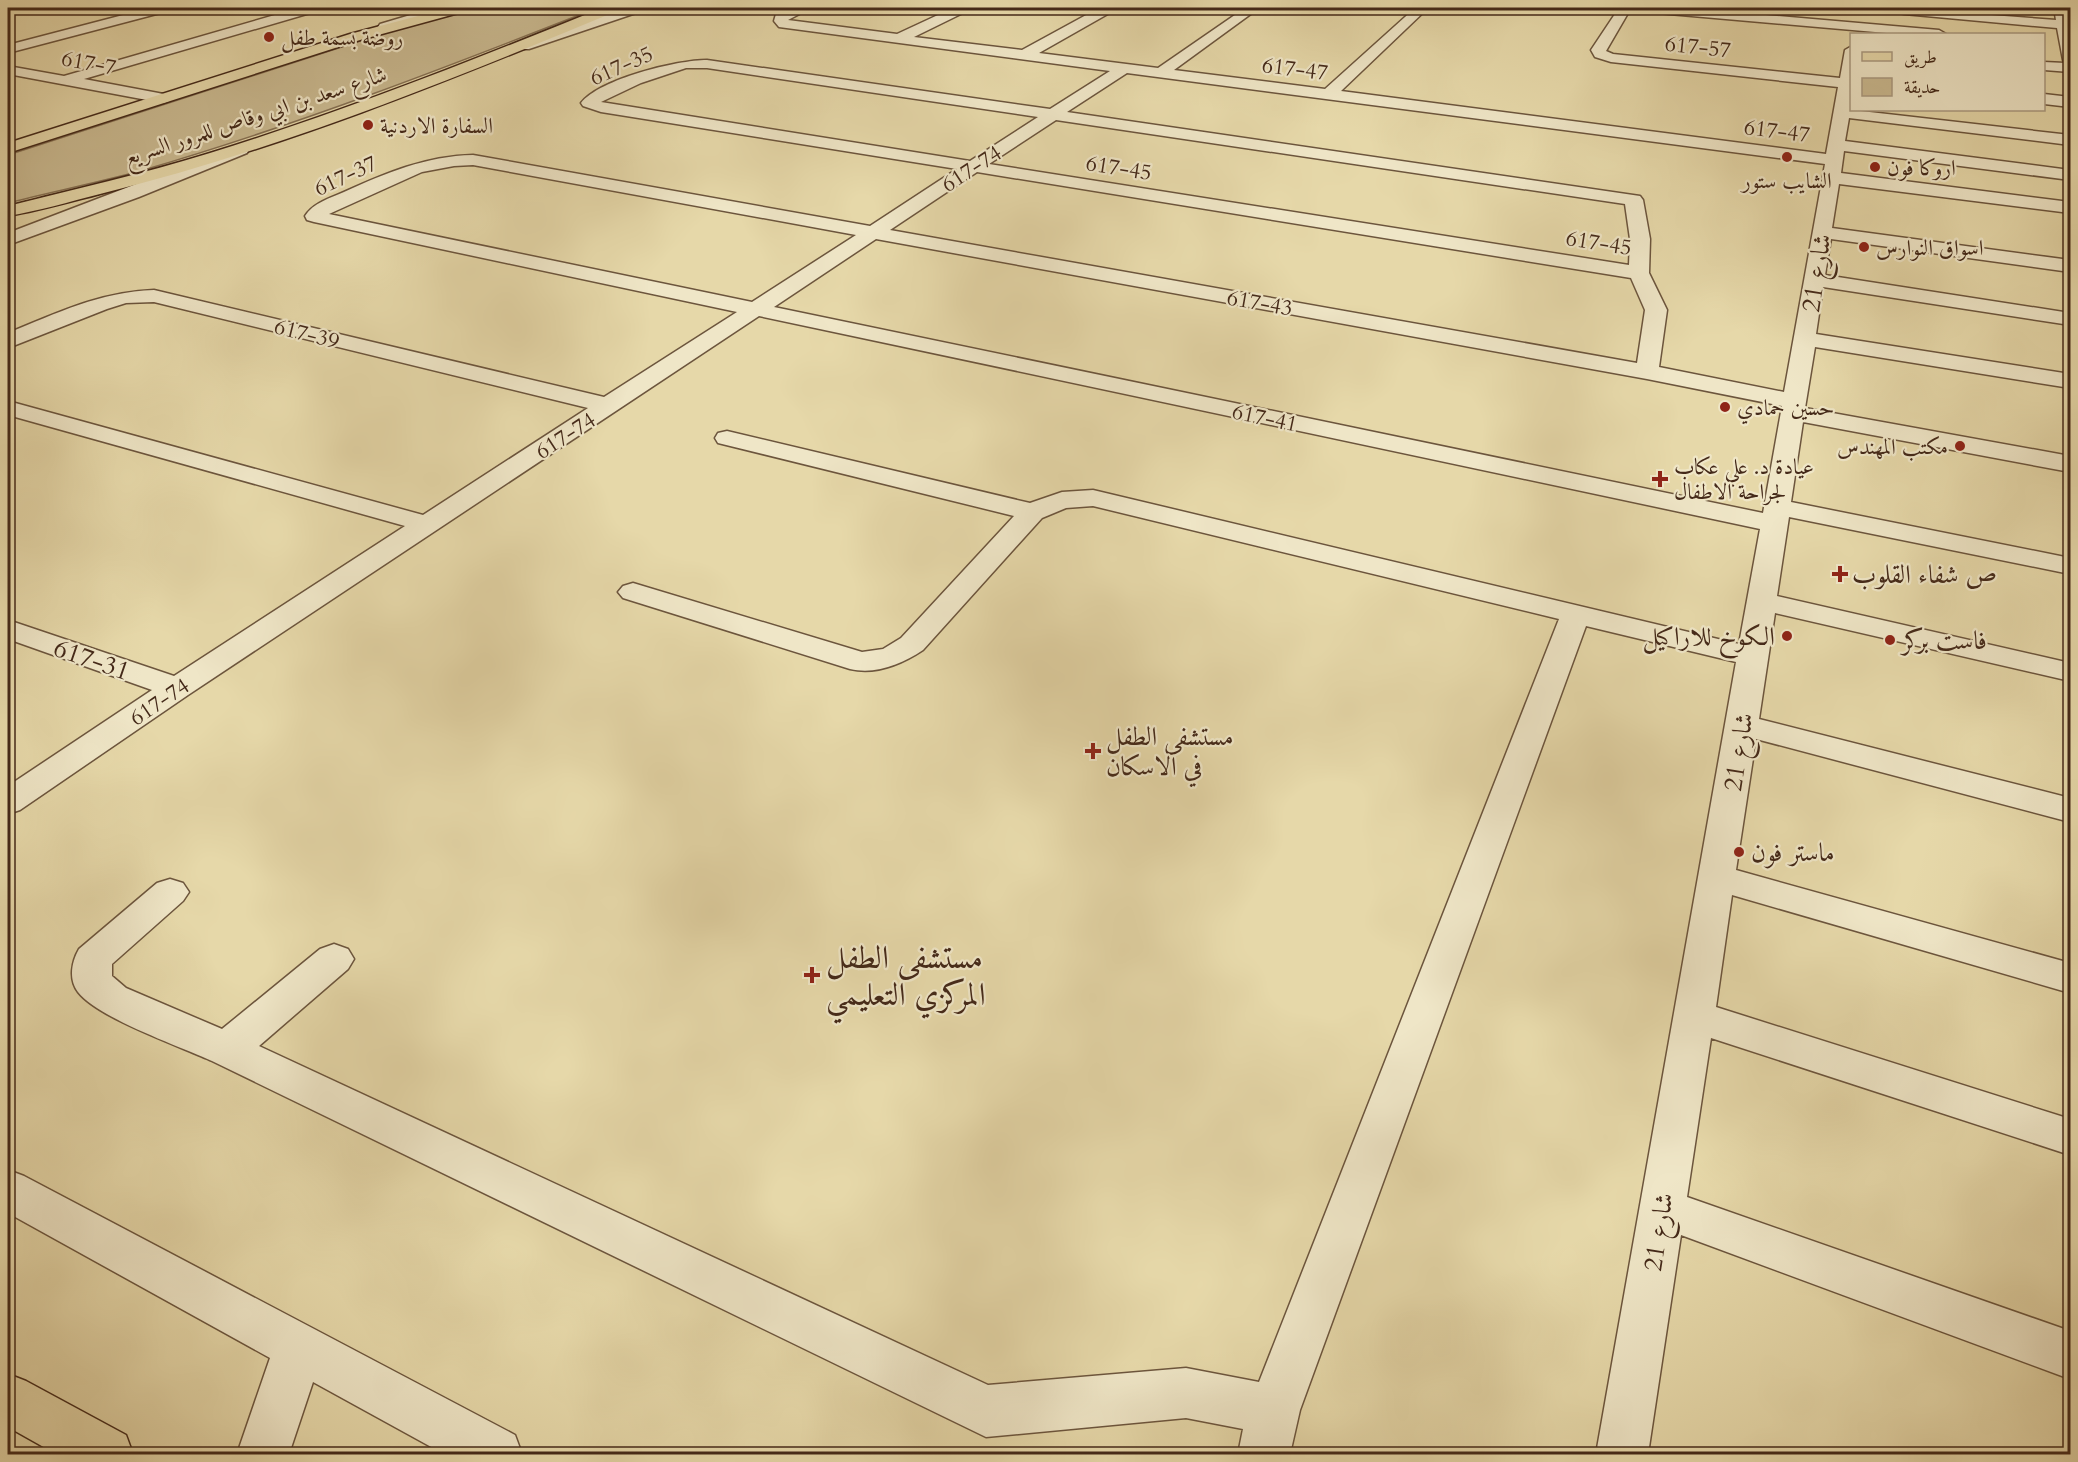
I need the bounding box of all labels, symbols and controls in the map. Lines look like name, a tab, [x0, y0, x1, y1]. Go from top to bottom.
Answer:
place label: روضة بسمة طفل	[281, 23, 403, 53]
street label: 617-57	[1663, 29, 1732, 65]
marker: روضة بسمة طفل	[262, 30, 276, 44]
legend	[1850, 33, 2045, 111]
street label: 617-35	[585, 39, 658, 93]
street label: 617-7	[59, 43, 118, 83]
text: طريق	[1904, 45, 1937, 70]
street label: 617-47	[1260, 50, 1330, 88]
street label: شارع سعد بن ابي وقاص للمرور السريع	[120, 59, 392, 176]
text: حديقة	[1904, 75, 1940, 100]
place label: السفارة الاردنية	[380, 111, 493, 141]
street label: 617-47	[1742, 112, 1812, 150]
marker: السفارة الاردنية	[361, 118, 375, 132]
street label: 617-74	[936, 138, 1007, 199]
street label: 617-37	[309, 148, 382, 203]
street label: 617-45	[1084, 148, 1154, 188]
marker: الشايب ستور	[1780, 150, 1794, 164]
place label: اروكا فون	[1887, 153, 1956, 183]
marker: اروكا فون	[1868, 160, 1882, 174]
place label: الشايب ستور	[1740, 166, 1832, 196]
street label: 617-45	[1564, 223, 1634, 263]
street label: شارع 21	[1793, 231, 1844, 315]
place label: اسواق النوارس	[1876, 233, 1984, 263]
marker: اسواق النوارس	[1857, 240, 1871, 254]
street label: 617-43	[1225, 282, 1295, 324]
street label: 617-39	[271, 311, 342, 357]
place label: حسين حمادي	[1737, 393, 1834, 425]
street label: 617-41	[1229, 396, 1300, 440]
marker: حسين حمادي	[1718, 400, 1732, 414]
street label: 617-74	[530, 405, 601, 466]
place label: مكتب المهندس	[1837, 432, 1948, 462]
marker: مكتب المهندس	[1953, 439, 1967, 453]
place label: عيادة د. علي عكاب لجراحة الاطفال	[1674, 452, 1814, 507]
marker: عيادة د. علي عكاب لجراحة الاطفال	[1651, 470, 1669, 488]
place label: ص شفاء القلوب	[1852, 557, 1997, 592]
marker: ص شفاء القلوب	[1833, 567, 1847, 581]
place label: الكوخ للاراكيل	[1643, 619, 1775, 660]
place label: فاست بركر	[1899, 623, 1987, 658]
marker: الكوخ للاراكيل	[1780, 629, 1794, 643]
street label: 617-31	[49, 630, 134, 689]
marker: فاست بركر	[1883, 633, 1897, 647]
street label: 617-74	[124, 671, 195, 733]
street label: شارع 21	[1715, 710, 1766, 794]
place label: مستشفى الطفل في الاسكان	[1106, 719, 1234, 788]
marker: مستشفى الطفل في الاسكان	[1084, 742, 1102, 760]
place label: ماستر فون	[1751, 835, 1835, 870]
marker: ماستر فون	[1732, 845, 1746, 859]
place label: مستشفى الطفل المركزي التعليمي	[826, 936, 986, 1024]
marker: مستشفى الطفل المركزي التعليمي	[803, 966, 821, 984]
street label: شارع 21	[1635, 1190, 1686, 1274]

